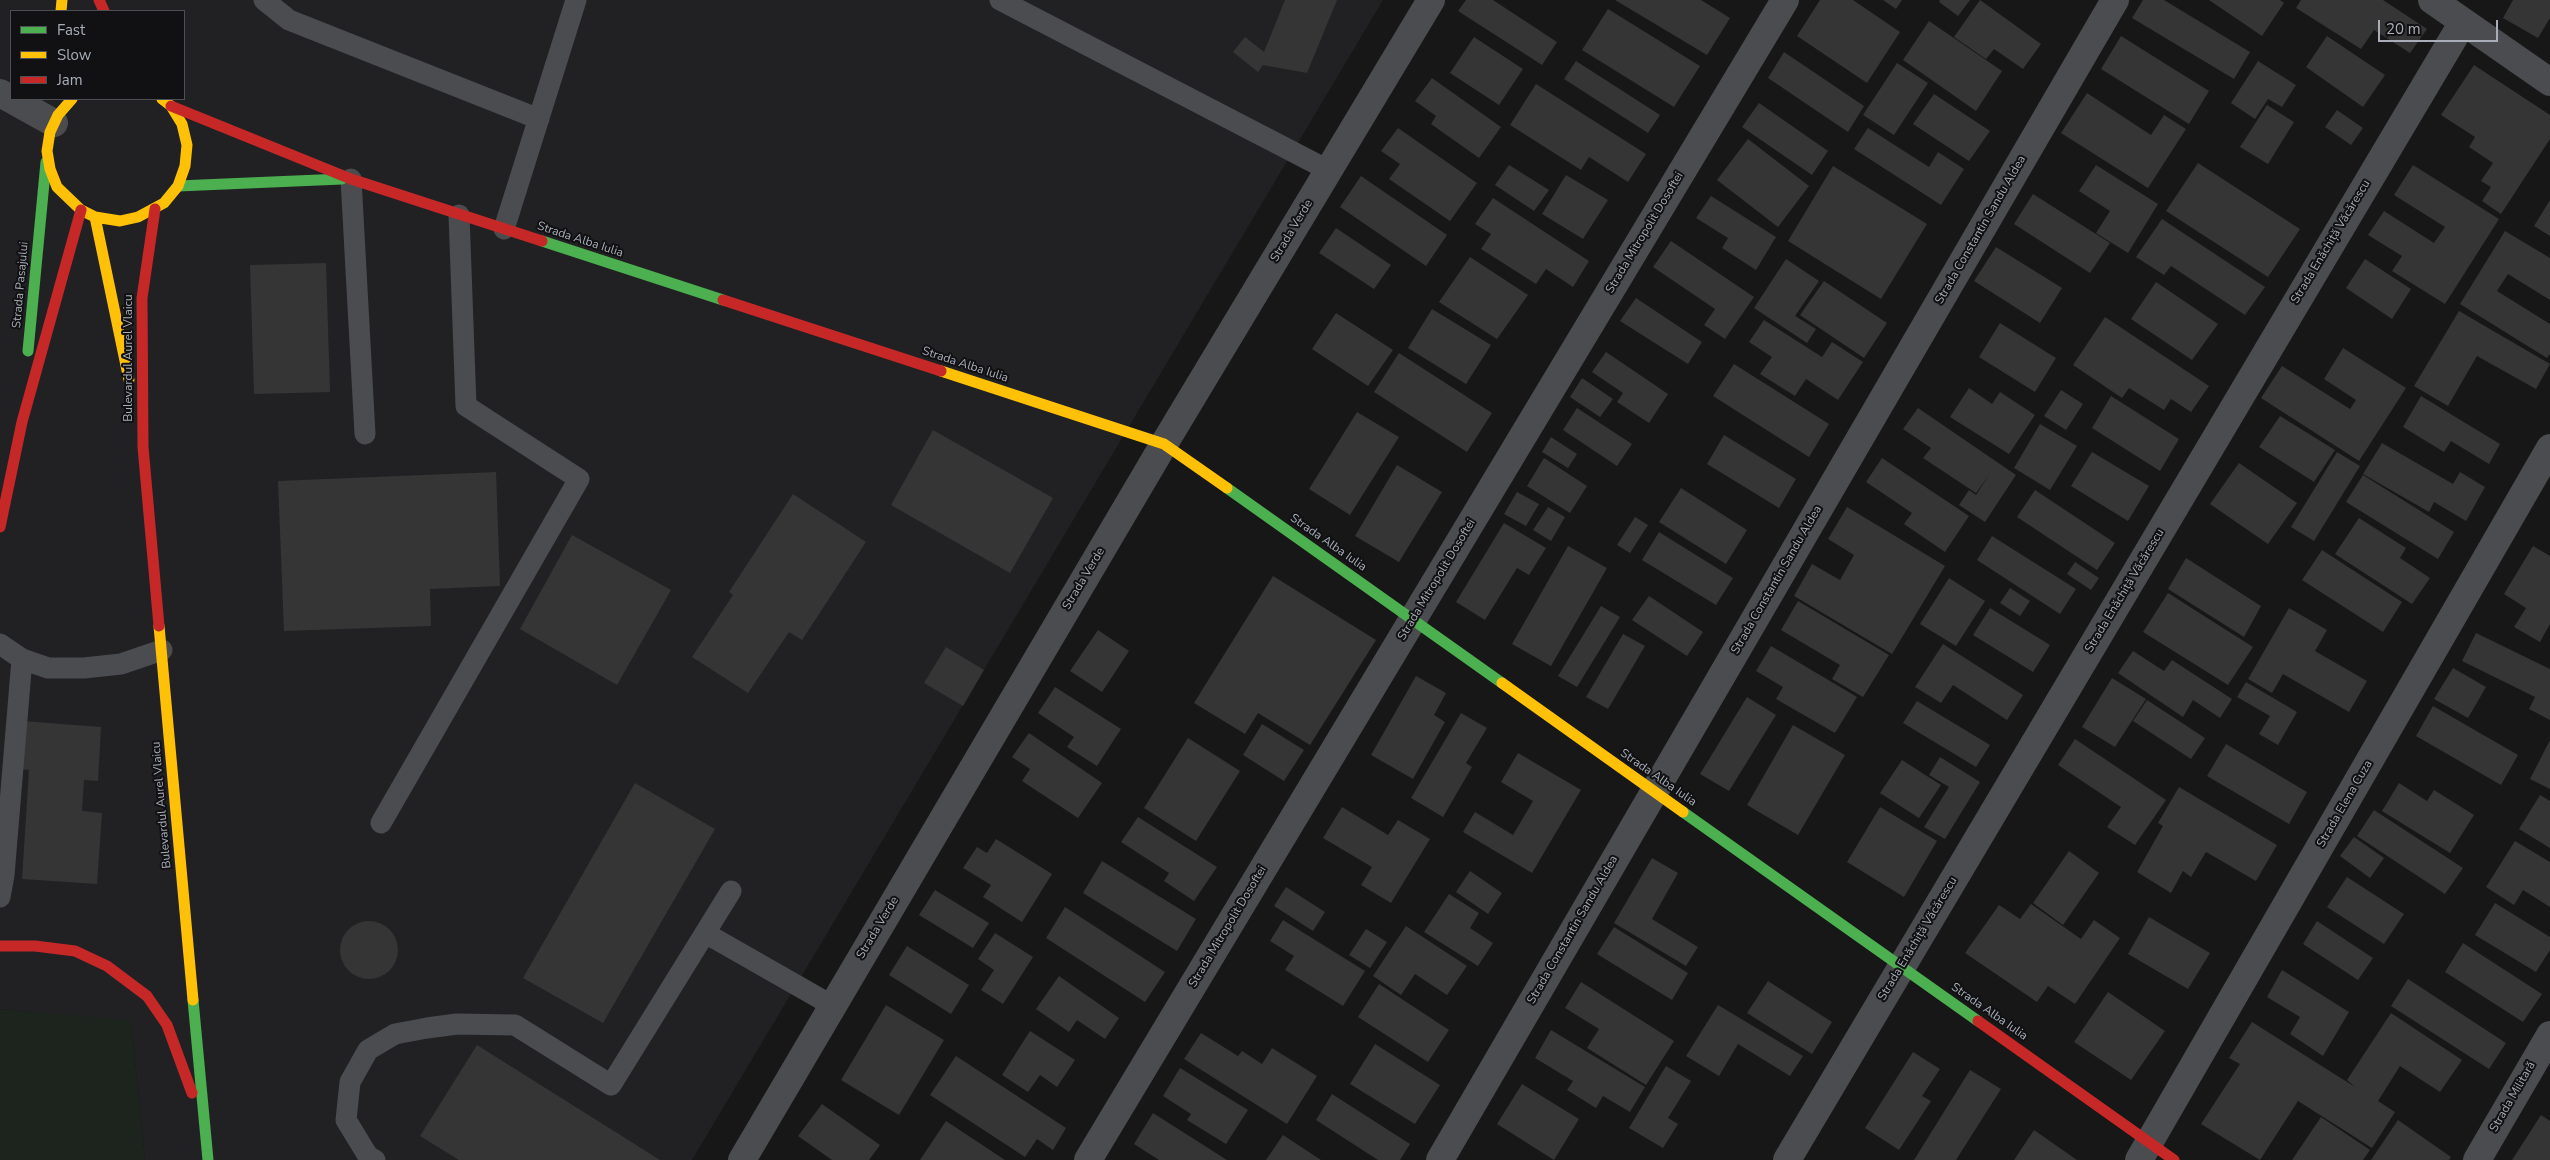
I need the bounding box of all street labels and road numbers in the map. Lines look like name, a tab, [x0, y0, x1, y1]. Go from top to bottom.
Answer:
street label: Strada Constantin Sandu Aldea	[1933, 153, 2029, 307]
street label: Strada Mitropolit Dosoftei	[1603, 170, 1687, 296]
street label: Strada Enăchiță Văcărescu	[2288, 177, 2374, 307]
street label: Strada Verde	[1268, 197, 1316, 265]
street label: Strada Alba Iulia	[535, 219, 625, 261]
street label: Strada Pasajului	[10, 241, 32, 329]
street label: Bulevardul Aurel Vlaicu	[122, 294, 136, 422]
street label: Strada Alba Iulia	[920, 344, 1010, 386]
street label: Strada Constantin Sandu Aldea	[1729, 503, 1825, 657]
street label: Strada Alba Iulia	[1287, 511, 1369, 575]
street label: Strada Mitropolit Dosoftei	[1395, 517, 1479, 643]
street label: Strada Enăchiță Văcărescu	[2082, 526, 2168, 656]
street label: Strada Verde	[1060, 545, 1108, 613]
street label: Bulevardul Aurel Vlaicu	[149, 741, 175, 869]
street label: Strada Alba Iulia	[1617, 746, 1699, 810]
street label: Strada Elena Cuza	[2314, 758, 2376, 850]
street label: Strada Constantin Sandu Aldea	[1525, 853, 1621, 1007]
street label: Strada Mitropolit Dosoftei	[1186, 864, 1270, 990]
street label: Strada Enăchiță Văcărescu	[1875, 874, 1961, 1004]
street label: Strada Verde	[854, 894, 902, 962]
street label: Strada Alba Iulia	[1948, 980, 2030, 1044]
street label: Strada Militară	[2487, 1059, 2539, 1135]

